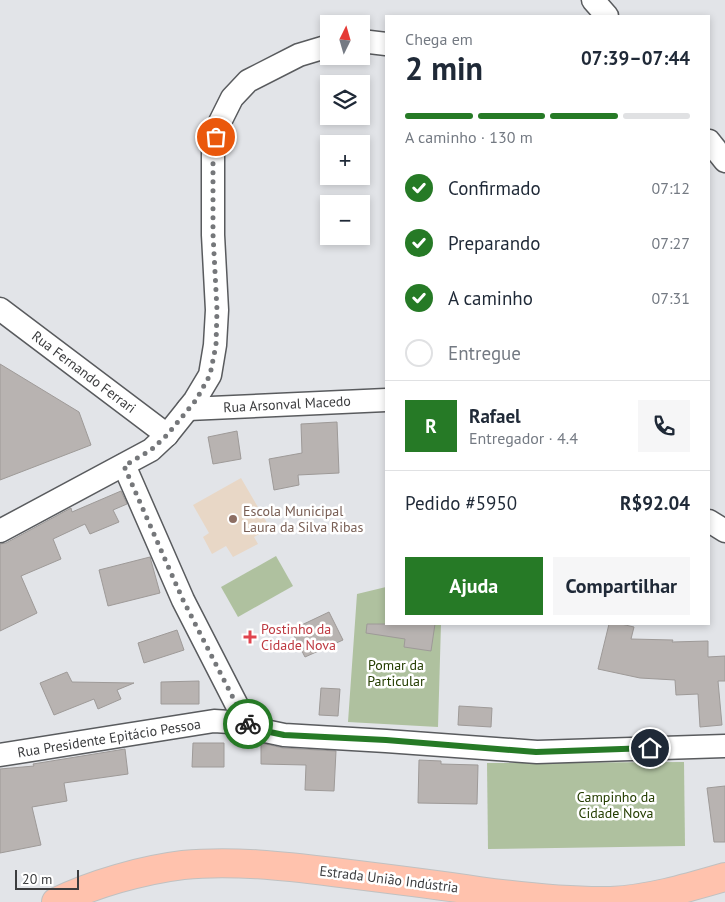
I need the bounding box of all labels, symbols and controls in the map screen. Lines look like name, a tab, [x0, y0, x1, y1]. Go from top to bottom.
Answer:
north arrow	[320, 15, 370, 65]
map controls	[320, 15, 370, 245]
text: Chega em	[405, 29, 473, 49]
text: 07:39–07:44	[581, 46, 690, 70]
text: 2 min	[405, 47, 483, 89]
button: layers	[320, 75, 370, 125]
pin	[195, 116, 237, 158]
icon: bag	[202, 123, 230, 151]
text: A caminho · 130 m	[405, 127, 533, 147]
button: +	[320, 135, 370, 185]
icon: check	[405, 174, 433, 202]
text: Confirmado	[448, 176, 541, 200]
text: 07:12	[652, 178, 690, 198]
button: −	[320, 195, 370, 245]
icon: check	[405, 229, 433, 257]
text: Preparando	[448, 231, 540, 255]
text: 07:27	[652, 233, 690, 253]
icon: check	[405, 284, 433, 312]
text: A caminho	[448, 286, 533, 310]
text: 07:31	[652, 288, 690, 308]
street label: Rua Fernando Ferrari	[28, 327, 140, 417]
text: Entregue	[448, 341, 521, 365]
street label: Rua Arsonval Macedo	[223, 392, 351, 416]
button: phone	[638, 400, 690, 452]
text: Rafael	[469, 404, 521, 428]
text: R	[425, 414, 437, 438]
text: Entregador · 4.4	[469, 428, 578, 448]
text: Pedido #5950	[405, 491, 517, 515]
text: R$92.04	[620, 491, 690, 515]
place label: Escola Municipal Laura da Silva Ribas	[243, 502, 363, 536]
marker: Escola Municipal Laura da Silva Ribas	[227, 513, 239, 525]
button: Ajuda	[405, 557, 543, 615]
button: Compartilhar	[553, 557, 690, 615]
place label: Postinho da Cidade Nova	[261, 620, 336, 654]
marker: Postinho da Cidade Nova	[243, 630, 257, 644]
park label: Pomar da Particular	[367, 656, 425, 690]
courier	[223, 699, 273, 749]
icon: bike	[234, 710, 262, 738]
street label: Rua Presidente Epitácio Pessoa	[16, 715, 202, 761]
pin	[629, 727, 671, 769]
icon: home	[636, 734, 664, 762]
park label: Campinho da Cidade Nova	[577, 788, 655, 822]
street label: Estrada União Indústria	[319, 862, 459, 896]
scale bar	[15, 867, 79, 890]
text: 20 m	[22, 870, 52, 888]

